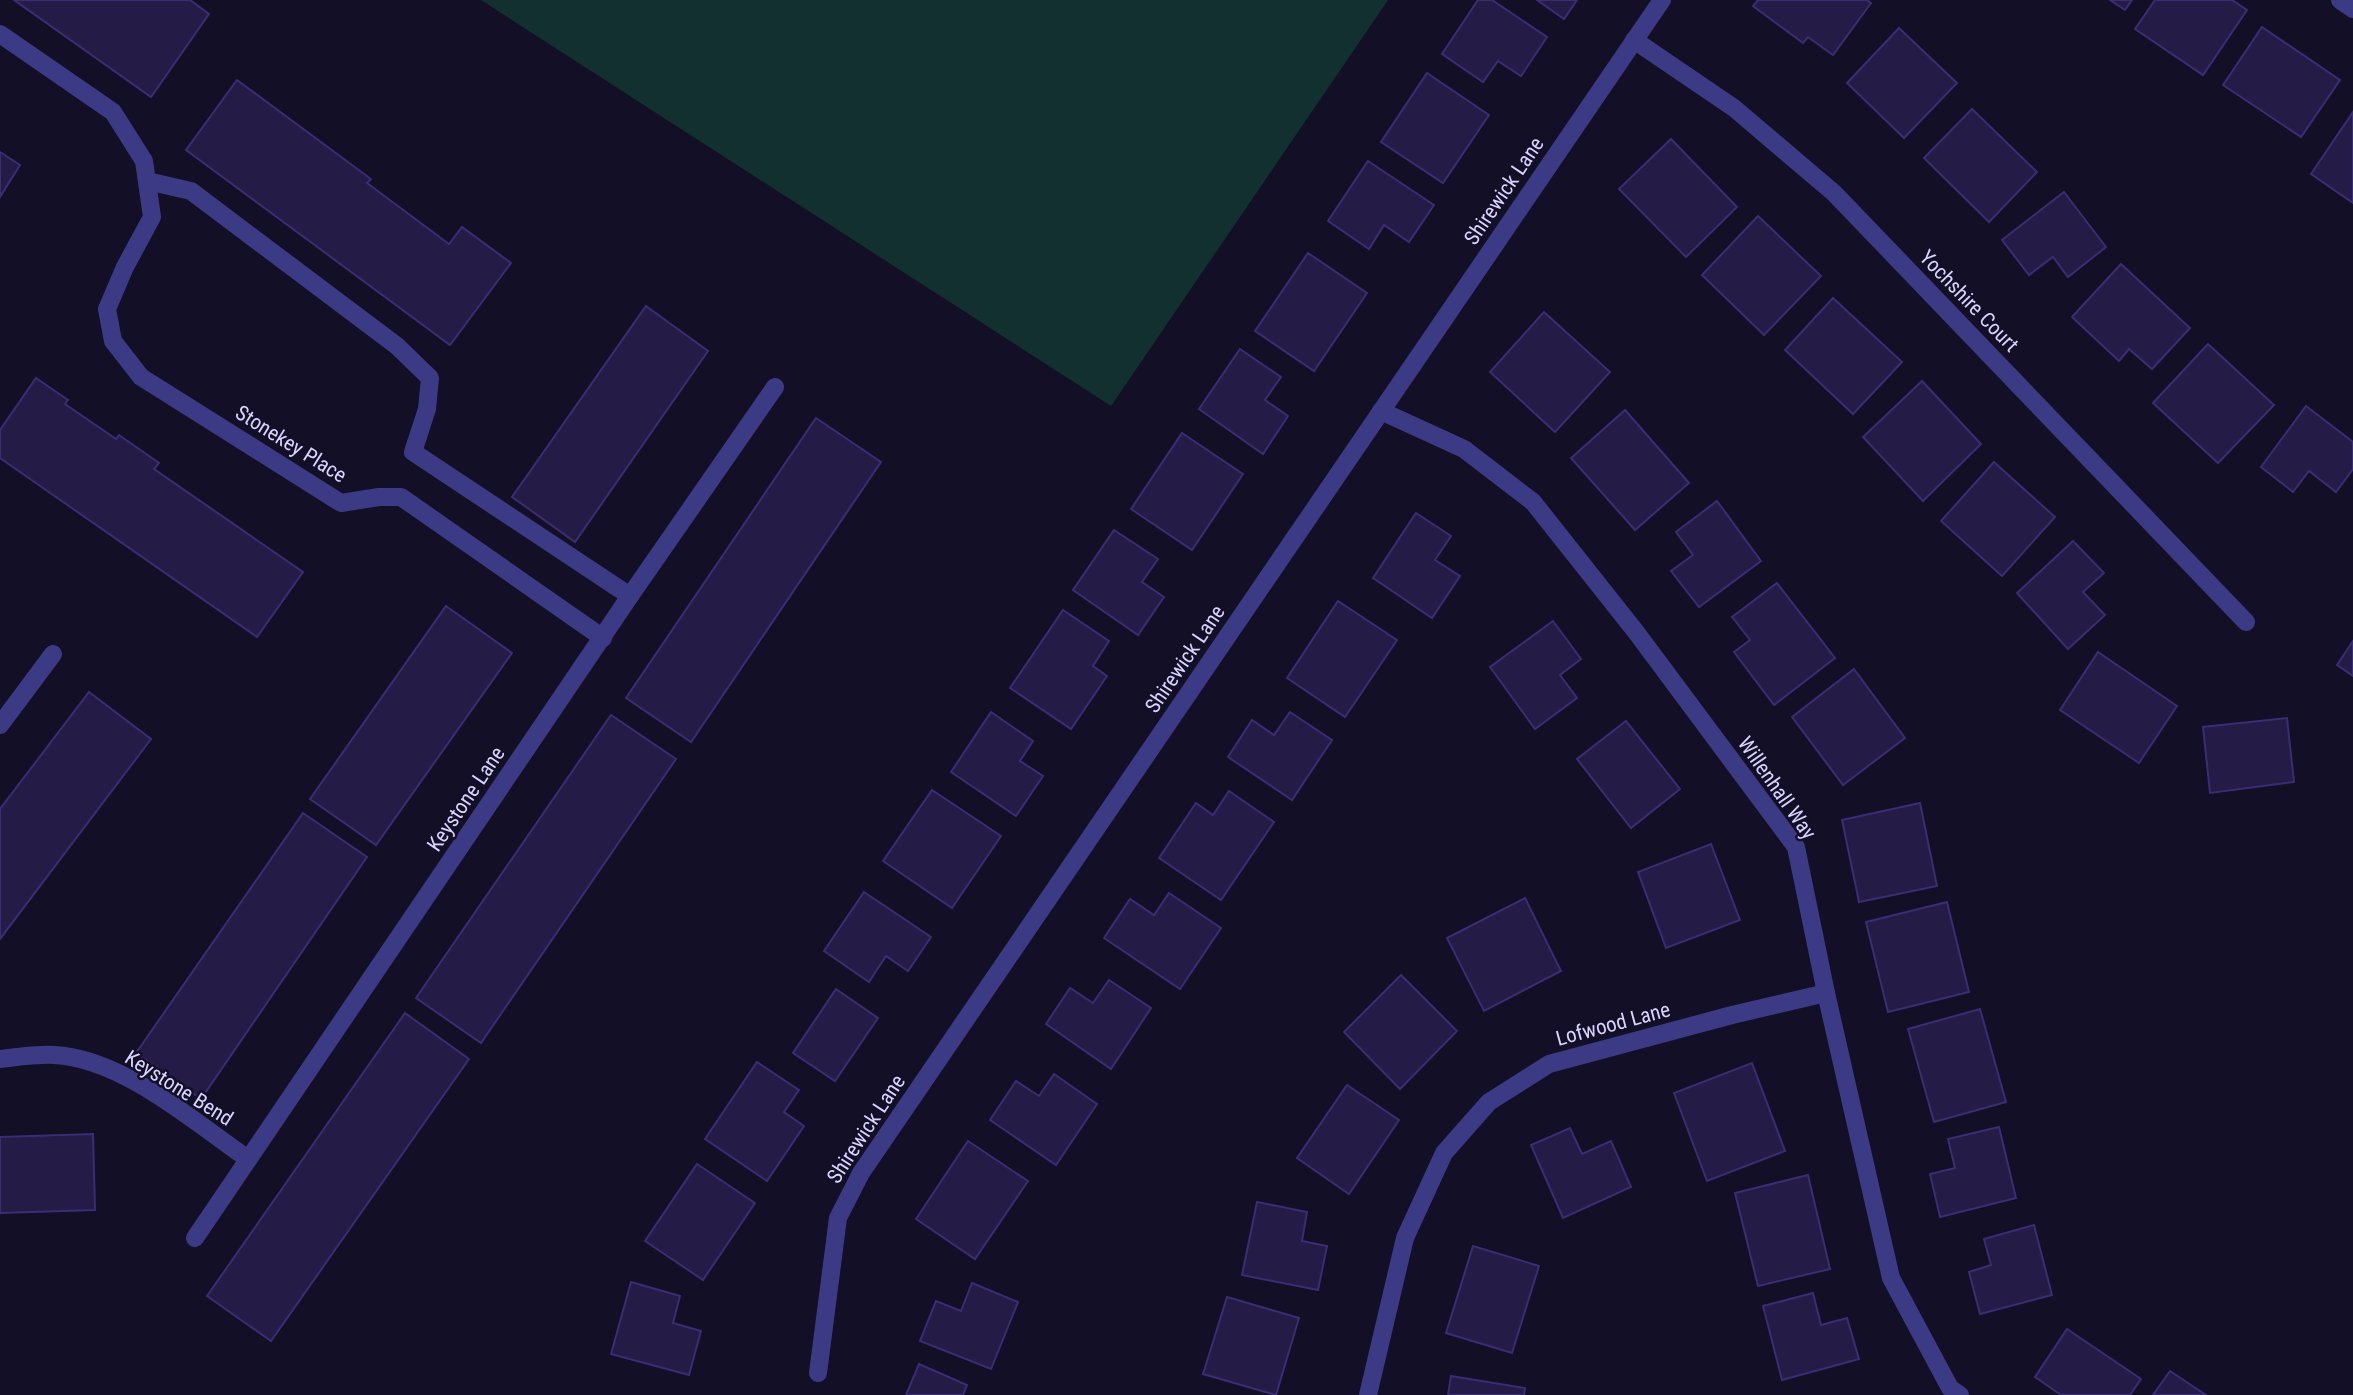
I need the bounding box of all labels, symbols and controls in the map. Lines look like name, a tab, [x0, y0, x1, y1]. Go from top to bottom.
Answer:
street label: Shirewick Lane	[1459, 133, 1549, 249]
street label: Yochshire Court	[1915, 245, 2023, 357]
street label: Stonekey Place	[231, 400, 351, 488]
street label: Shirewick Lane	[1140, 601, 1230, 717]
street label: Willenhall Way	[1733, 732, 1821, 844]
street label: Keystone Lane	[422, 742, 510, 856]
street label: Lofwood Lane	[1553, 997, 1673, 1051]
street label: Keystone Bend	[121, 1045, 237, 1131]
street label: Shirewick Lane	[822, 1070, 910, 1188]

